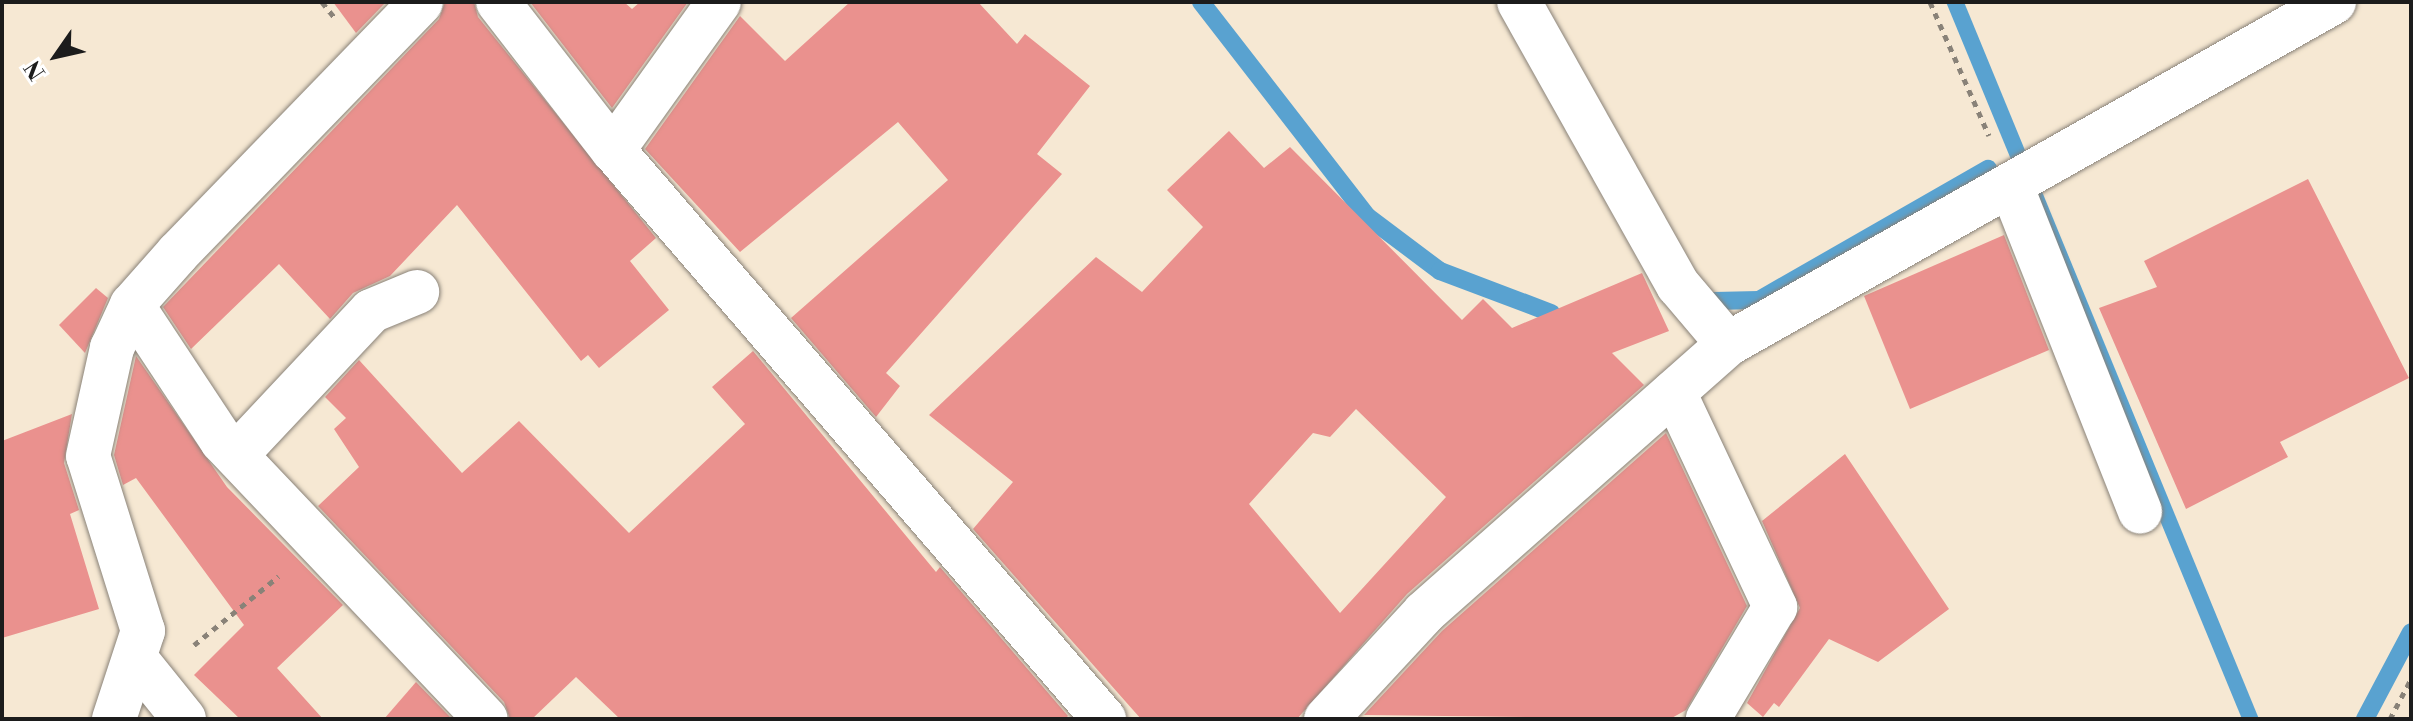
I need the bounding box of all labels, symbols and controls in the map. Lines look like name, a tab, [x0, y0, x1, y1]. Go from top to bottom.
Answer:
north arrow	[16, 16, 96, 96]
text: N	[20, 55, 52, 84]

